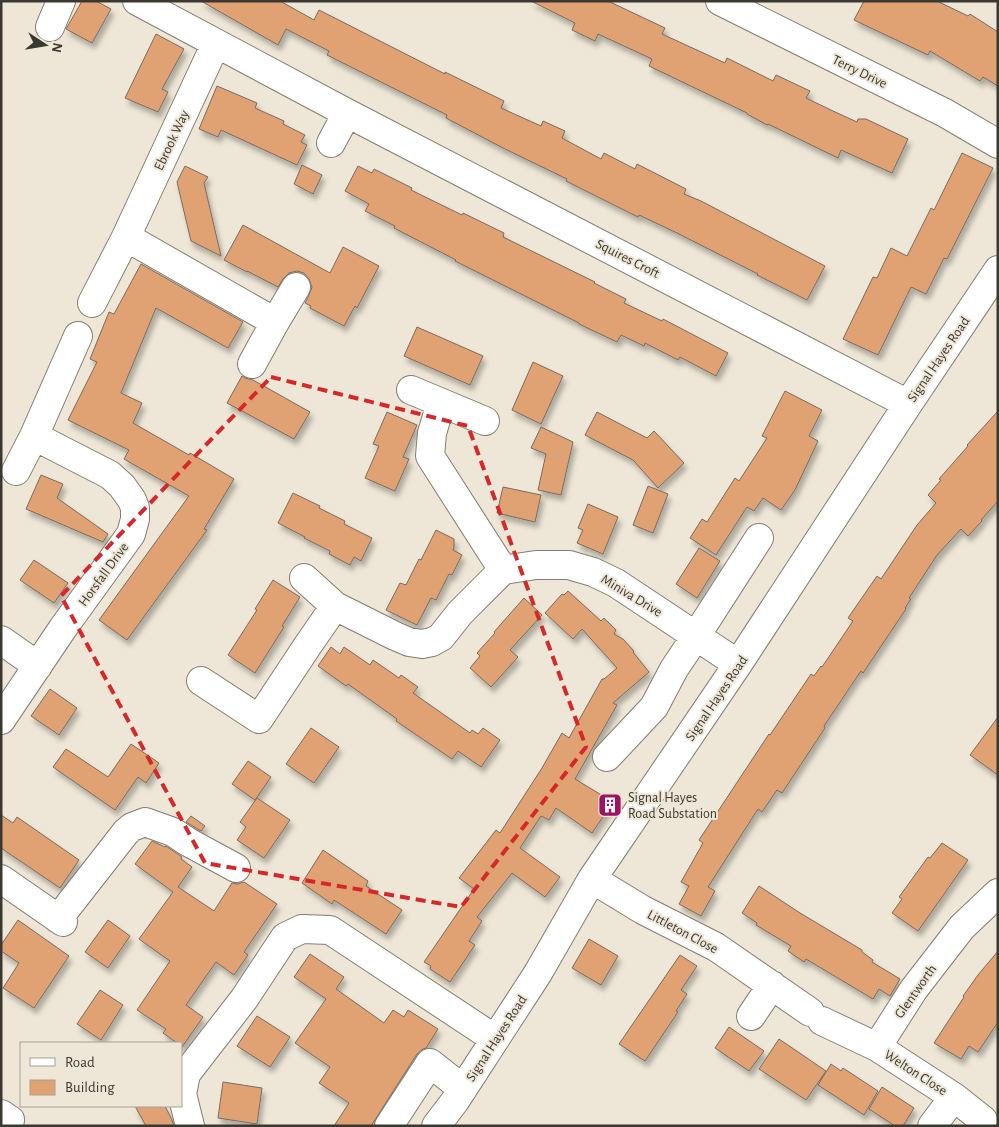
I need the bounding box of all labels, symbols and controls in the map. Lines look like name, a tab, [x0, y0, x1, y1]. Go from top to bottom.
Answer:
north arrow	[20, 20, 70, 70]
text: N	[49, 41, 65, 54]
street label: Terry Drive	[830, 53, 889, 91]
street label: Ebrook Way	[152, 108, 192, 173]
street label: Squires Croft	[593, 237, 662, 281]
street label: Signal Hayes Road	[905, 314, 972, 405]
street label: Horsfall Drive	[76, 540, 131, 609]
street label: Miniva Drive	[598, 572, 665, 620]
street label: Signal Hayes Road	[683, 653, 750, 744]
place label: Signal Hayes Road Substation	[628, 791, 717, 821]
building icon: Signal Hayes Road Substation	[597, 792, 623, 818]
street label: Littleton Close	[645, 907, 720, 956]
street label: Glentworth	[892, 962, 939, 1021]
street label: Signal Hayes Road	[464, 993, 530, 1084]
legend	[20, 1042, 182, 1107]
street label: Welton Close	[882, 1047, 949, 1098]
text: Road	[65, 1055, 95, 1070]
text: Building	[65, 1080, 115, 1095]

